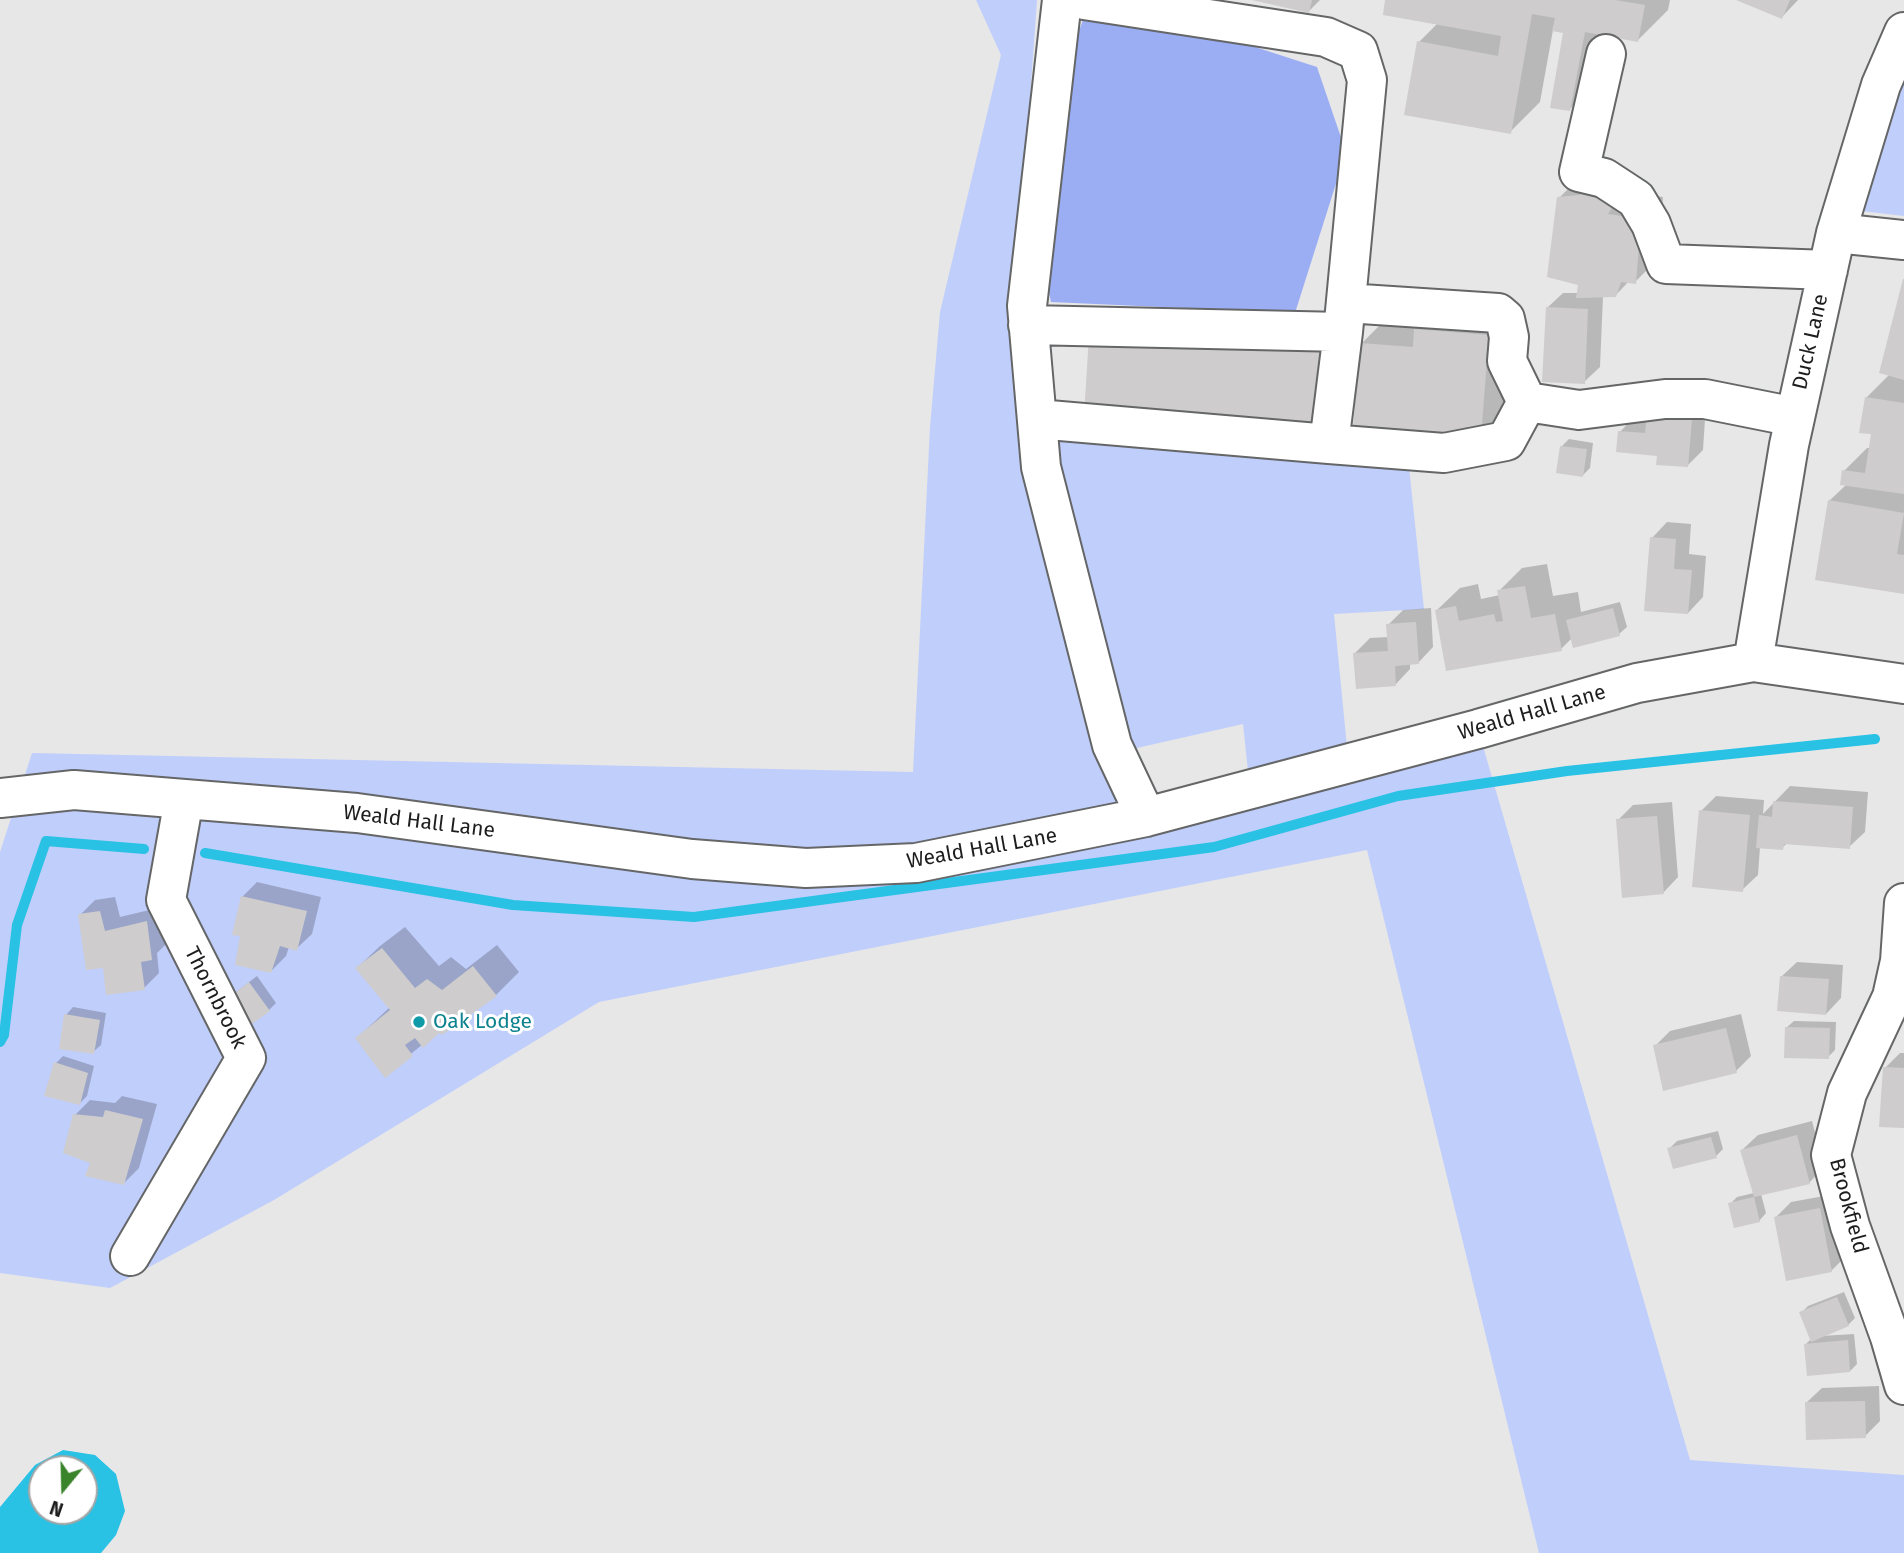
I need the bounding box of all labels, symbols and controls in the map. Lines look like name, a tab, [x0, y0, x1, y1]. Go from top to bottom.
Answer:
street label: Duck Lane	[1788, 292, 1834, 392]
street label: Weald Hall Lane	[1455, 680, 1609, 746]
street label: Weald Hall Lane	[342, 800, 496, 844]
street label: Weald Hall Lane	[905, 823, 1059, 875]
street label: Thornbrook	[179, 943, 251, 1053]
place label: Oak Lodge	[433, 1009, 532, 1035]
marker: Oak Lodge	[411, 1014, 427, 1030]
street label: Brookfield	[1823, 1156, 1873, 1256]
north arrow	[28, 1455, 98, 1525]
text: N	[47, 1496, 66, 1521]

